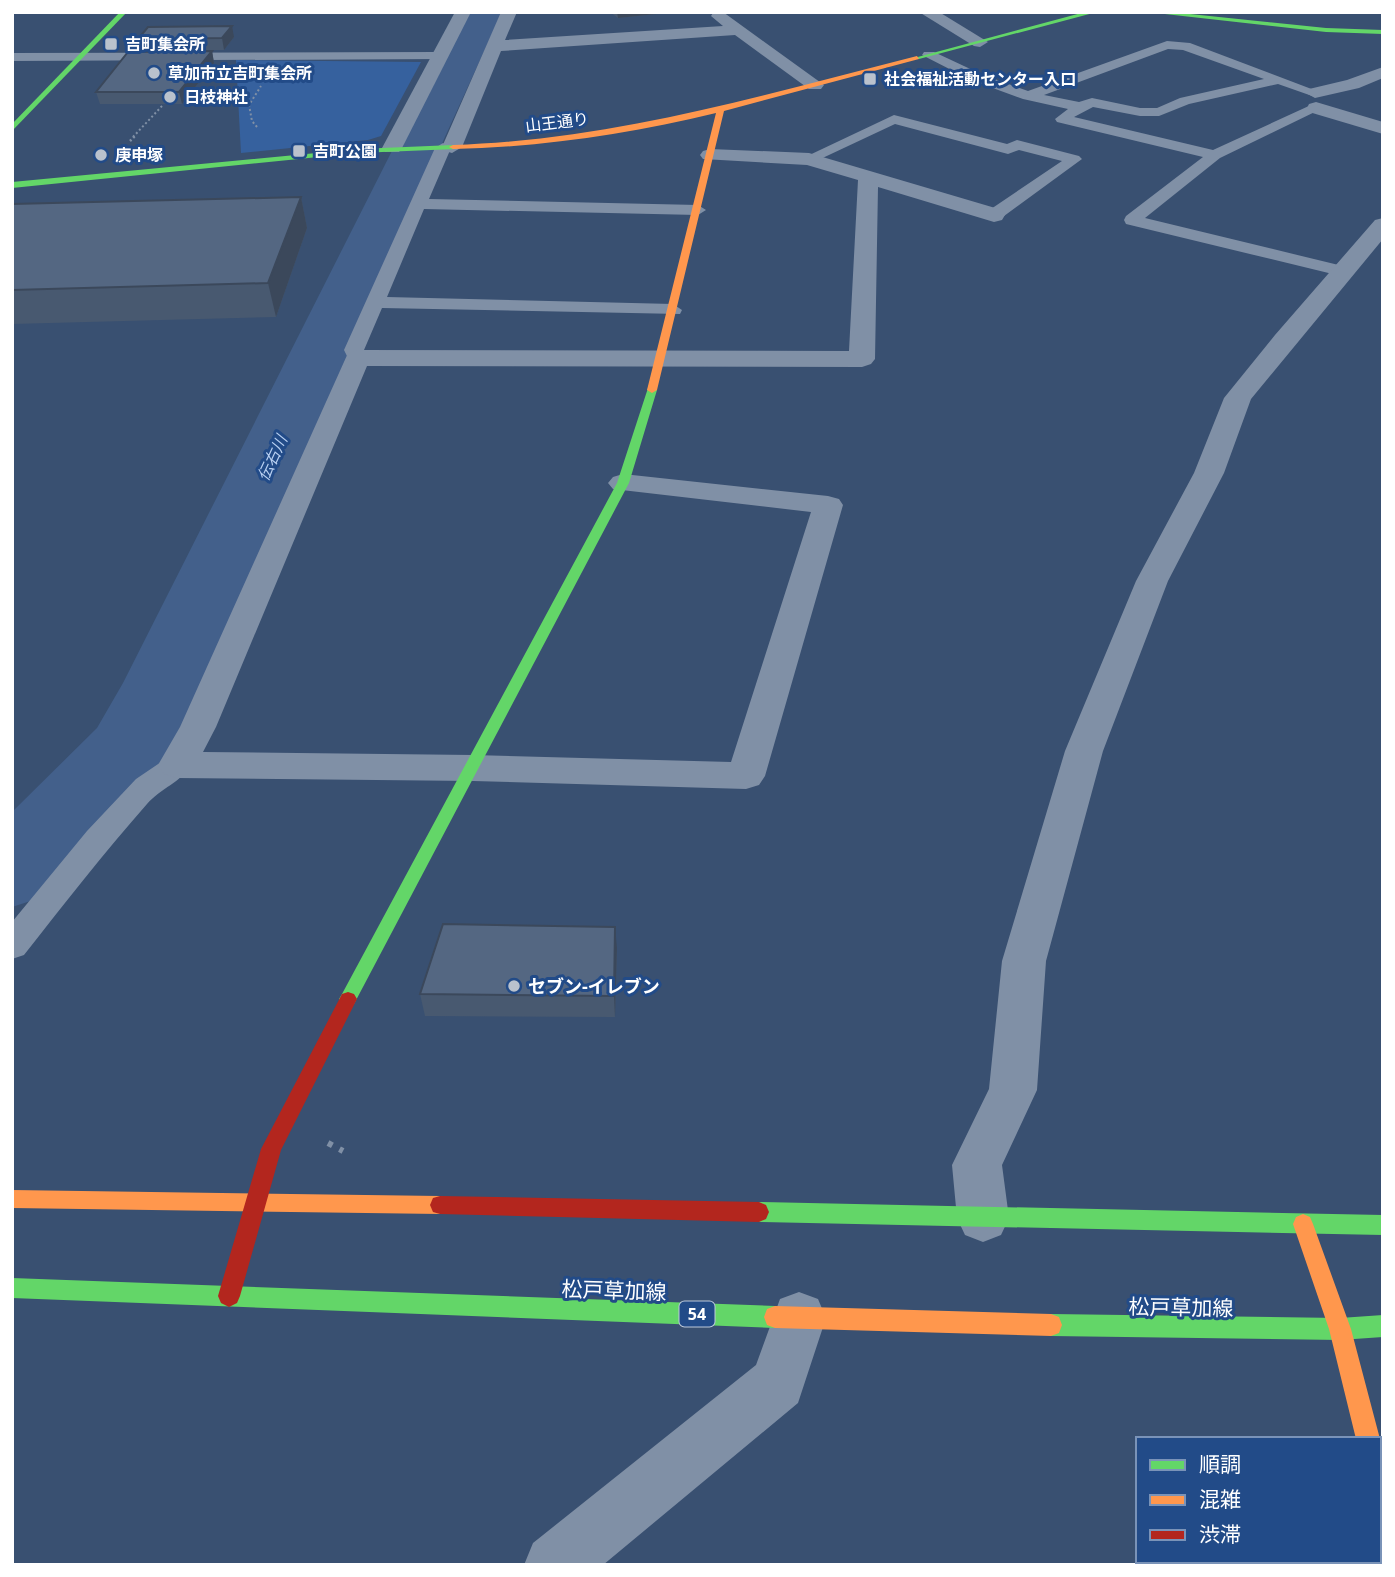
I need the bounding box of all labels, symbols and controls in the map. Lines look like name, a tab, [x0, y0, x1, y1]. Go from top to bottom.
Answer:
place label: 吉町集会所	[125, 33, 205, 55]
marker: 吉町集会所	[103, 36, 119, 52]
place label: 草加市立吉町集会所	[168, 62, 312, 84]
marker: 草加市立吉町集会所	[146, 65, 162, 81]
place label: 社会福祉活動センター入口	[884, 68, 1076, 90]
marker: 社会福祉活動センター入口	[862, 71, 878, 87]
place label: 日枝神社	[184, 86, 248, 108]
marker: 日枝神社	[162, 89, 178, 105]
street label: 山王通り	[524, 107, 590, 137]
place label: 吉町公園	[313, 140, 377, 162]
marker: 吉町公園	[291, 143, 307, 159]
place label: 庚申塚	[115, 144, 163, 166]
marker: 庚申塚	[93, 147, 109, 163]
water label: 伝右川	[252, 430, 293, 484]
place label: セブン-イレブン	[528, 974, 660, 998]
marker: セブン-イレブン	[506, 978, 522, 994]
street label: 松戸草加線	[561, 1274, 667, 1306]
street label: 松戸草加線	[1128, 1292, 1234, 1322]
road number: 54	[680, 1302, 714, 1326]
legend	[1136, 1437, 1381, 1563]
text: 順調	[1199, 1450, 1241, 1478]
text: 混雑	[1199, 1485, 1241, 1513]
text: 渋滞	[1199, 1520, 1241, 1548]

